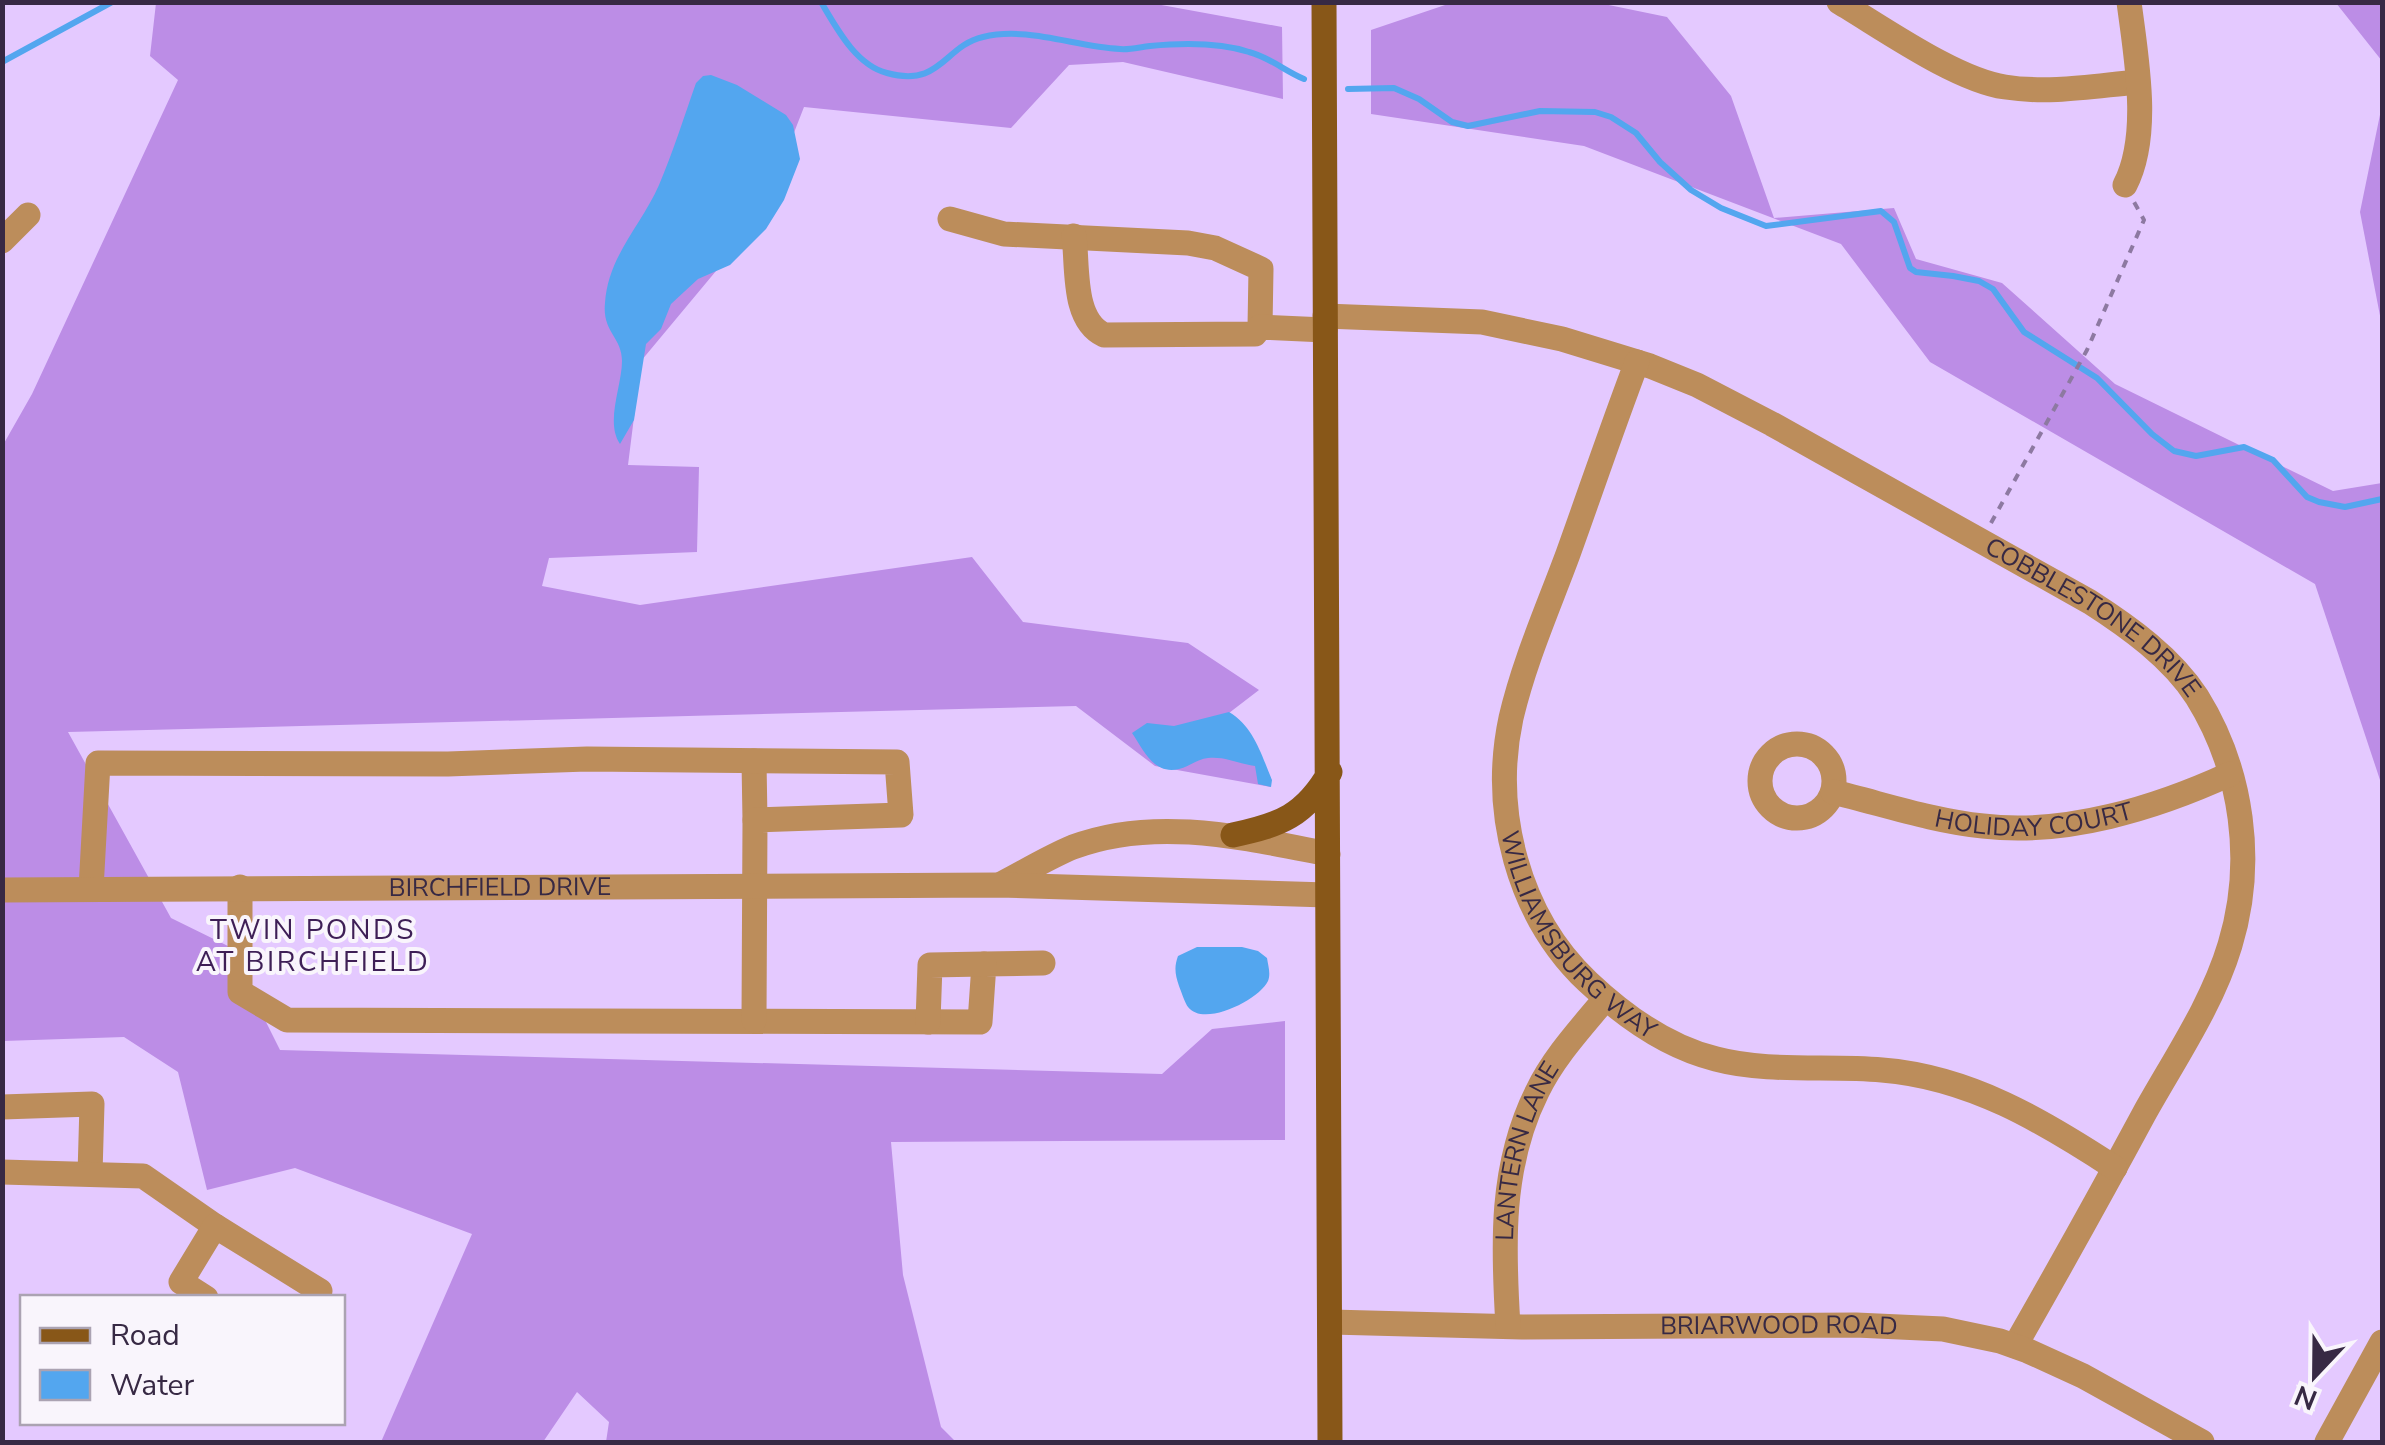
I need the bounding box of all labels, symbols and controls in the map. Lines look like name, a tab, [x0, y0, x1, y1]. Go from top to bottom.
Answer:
street label: COBBLESTONE DRIVE	[1979, 530, 2209, 704]
street label: HOLIDAY COURT	[1932, 794, 2136, 845]
street label: WILLIAMSBURG WAY	[1492, 828, 1664, 1048]
street label: BIRCHFIELD DRIVE	[389, 870, 611, 905]
district label: TWIN PONDS AT BIRCHFIELD	[196, 911, 430, 981]
street label: LANTERN LANE	[1488, 1055, 1567, 1241]
legend	[20, 1295, 345, 1425]
street label: BRIARWOOD ROAD	[1660, 1308, 1898, 1344]
text: Road	[110, 1315, 180, 1356]
north arrow	[2265, 1325, 2365, 1425]
text: Water	[110, 1365, 195, 1406]
text: N	[2289, 1376, 2323, 1419]

